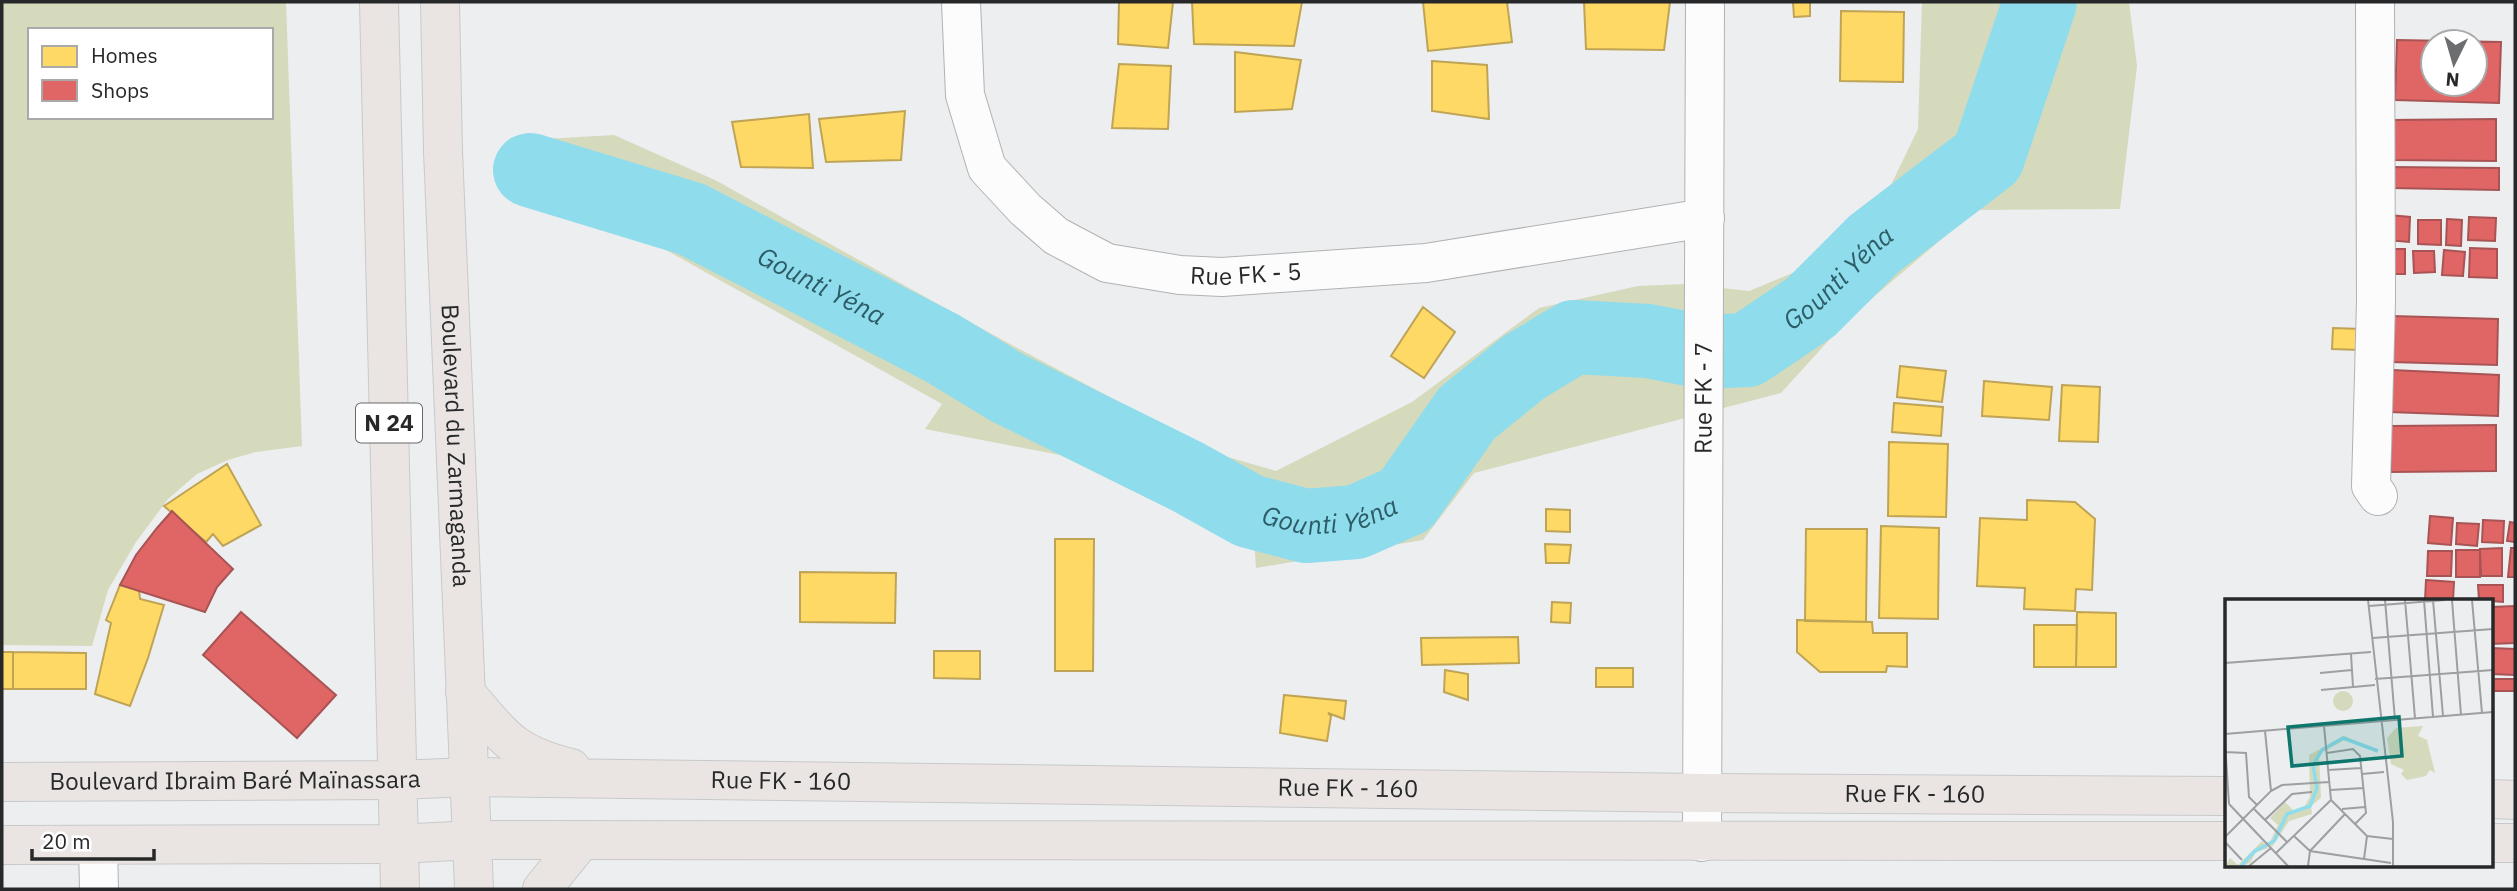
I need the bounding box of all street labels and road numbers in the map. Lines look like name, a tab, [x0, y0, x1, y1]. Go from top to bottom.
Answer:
street label: Rue FK - 5	[1189, 255, 1303, 292]
street label: Boulevard du Zarmaganda	[434, 303, 478, 588]
street label: Rue FK - 7	[1686, 342, 1719, 454]
road number: N 24	[356, 404, 422, 442]
street label: Boulevard Ibraim Baré Maïnassara	[49, 762, 421, 797]
street label: Rue FK - 160	[710, 763, 851, 797]
street label: Rue FK - 160	[1277, 770, 1418, 804]
street label: Rue FK - 160	[1844, 777, 1985, 810]

